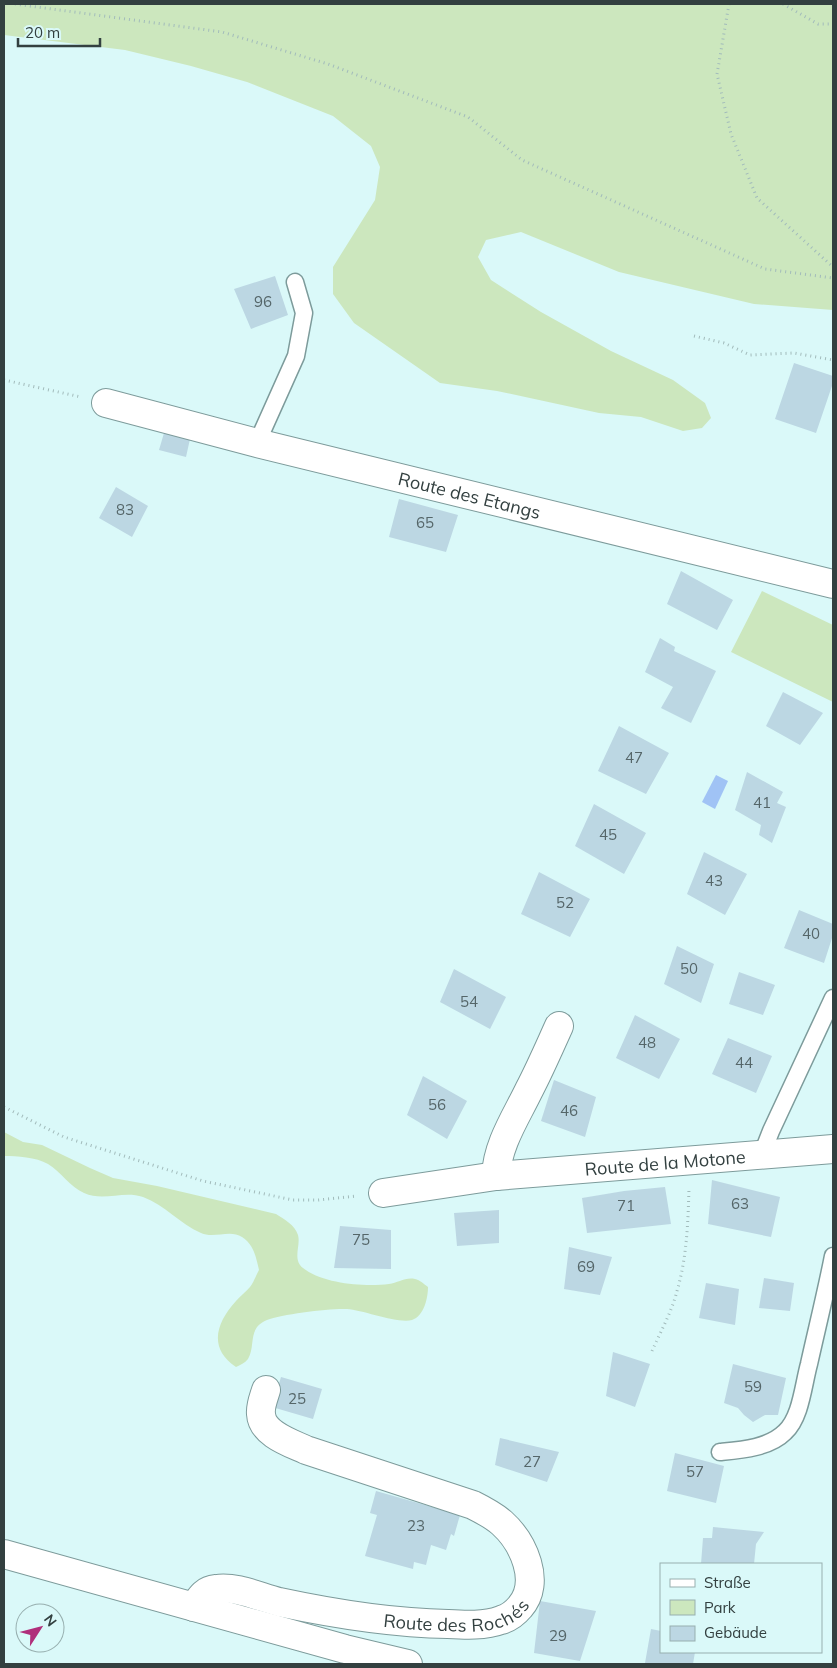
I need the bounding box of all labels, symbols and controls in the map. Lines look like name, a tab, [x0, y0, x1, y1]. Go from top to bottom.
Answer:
scale bar	[18, 15, 100, 47]
text: 20 m	[25, 23, 60, 42]
house number: 96	[254, 292, 272, 311]
street label: Route des Etangs	[396, 467, 543, 524]
house number: 83	[116, 500, 134, 519]
house number: 65	[416, 513, 434, 532]
house number: 47	[625, 748, 643, 767]
house number: 41	[753, 793, 771, 812]
house number: 45	[599, 825, 617, 844]
house number: 43	[705, 871, 723, 890]
house number: 52	[556, 893, 574, 912]
house number: 40	[802, 924, 820, 943]
house number: 50	[680, 959, 698, 978]
house number: 54	[460, 992, 478, 1011]
house number: 48	[638, 1033, 656, 1052]
house number: 44	[735, 1053, 753, 1072]
house number: 56	[428, 1095, 446, 1114]
house number: 46	[560, 1101, 578, 1120]
street label: Route de la Motone	[584, 1145, 746, 1180]
house number: 63	[731, 1194, 749, 1213]
house number: 71	[617, 1196, 635, 1215]
house number: 75	[352, 1230, 370, 1249]
house number: 69	[577, 1257, 595, 1276]
house number: 59	[744, 1377, 762, 1396]
house number: 25	[288, 1389, 306, 1408]
house number: 27	[523, 1452, 541, 1471]
house number: 57	[686, 1462, 704, 1481]
house number: 23	[407, 1516, 425, 1535]
legend	[660, 1563, 822, 1653]
text: Straße	[704, 1573, 751, 1592]
street label: Route des Rochés	[382, 1594, 534, 1636]
text: Park	[704, 1598, 736, 1617]
north arrow	[15, 1603, 65, 1653]
text: N	[40, 1611, 61, 1630]
text: Gebäude	[704, 1623, 767, 1642]
house number: 29	[549, 1626, 567, 1645]

